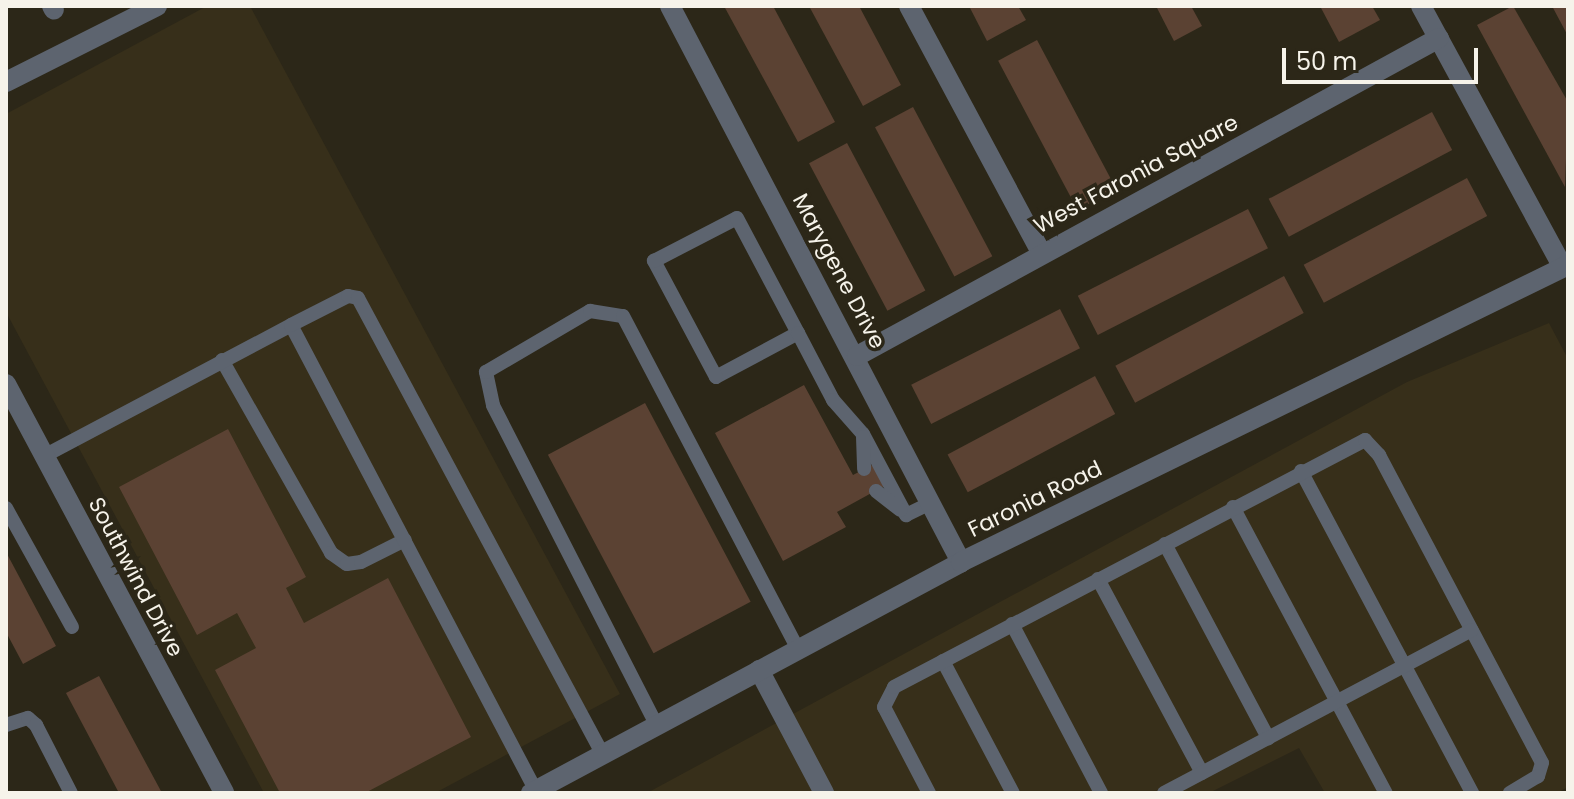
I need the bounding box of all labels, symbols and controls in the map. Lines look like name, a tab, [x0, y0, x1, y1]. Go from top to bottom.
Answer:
scale bar	[1286, 32, 1482, 82]
text: 50 m	[1296, 45, 1357, 78]
street label: West Faronia Square	[1029, 109, 1243, 239]
street label: Marygene Drive	[787, 189, 891, 353]
street label: Faronia Road	[964, 455, 1106, 543]
street label: Southwind Drive	[83, 493, 189, 661]

